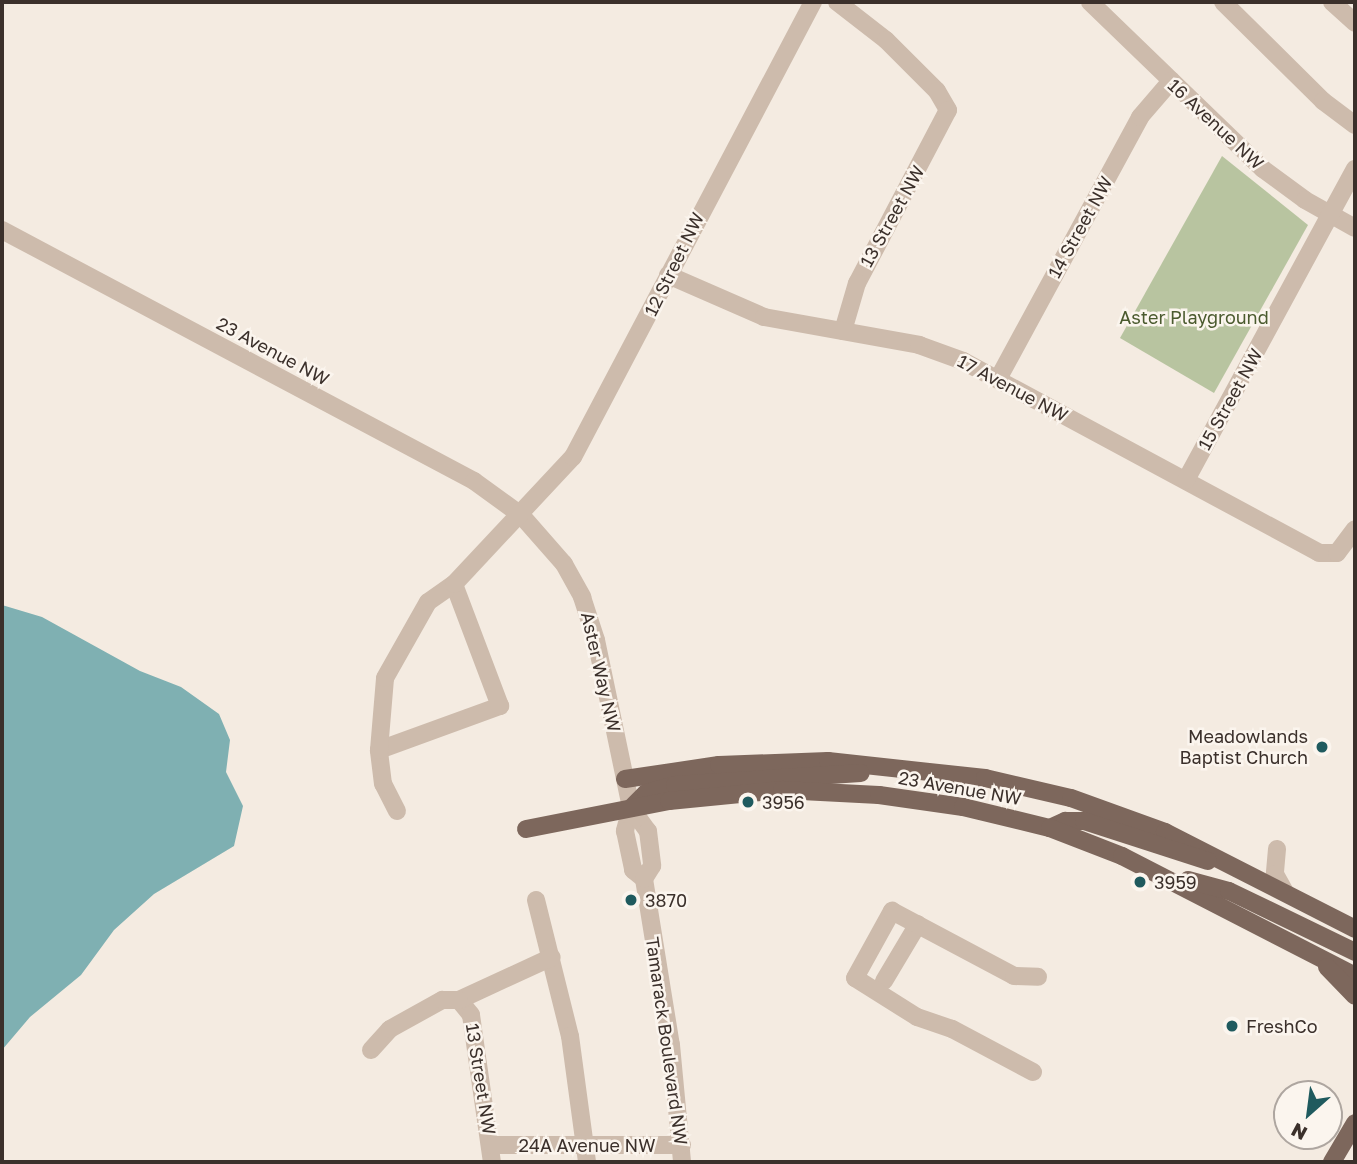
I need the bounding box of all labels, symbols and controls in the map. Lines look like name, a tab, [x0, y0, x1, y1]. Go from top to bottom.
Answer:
street label: 16 Avenue NW	[1164, 74, 1268, 174]
street label: 13 Street NW	[855, 162, 929, 270]
street label: 14 Street NW	[1043, 172, 1117, 282]
street label: 12 Street NW	[640, 209, 708, 319]
park label: Aster Playground	[1119, 306, 1269, 328]
street label: 23 Avenue NW	[213, 312, 333, 390]
street label: 15 Street NW	[1193, 345, 1267, 453]
street label: 17 Avenue NW	[954, 350, 1072, 426]
street label: Aster Way NW	[577, 610, 625, 734]
place label: Meadowlands Baptist Church	[1180, 726, 1308, 768]
marker: Meadowlands Baptist Church	[1314, 739, 1330, 755]
street label: 23 Avenue NW	[897, 767, 1023, 809]
place label: 3956	[762, 791, 805, 813]
marker: 3956	[740, 794, 756, 810]
place label: 3959	[1154, 871, 1197, 893]
marker: 3959	[1132, 874, 1148, 890]
place label: 3870	[645, 889, 687, 911]
marker: 3870	[623, 892, 639, 908]
street label: Tamarack Boulevard NW	[642, 936, 692, 1146]
place label: FreshCo	[1246, 1015, 1318, 1037]
marker: FreshCo	[1224, 1018, 1240, 1034]
street label: 13 Street NW	[462, 1022, 500, 1136]
north arrow	[1273, 1080, 1343, 1150]
text: N	[1287, 1119, 1311, 1146]
street label: 24A Avenue NW	[519, 1134, 655, 1156]

